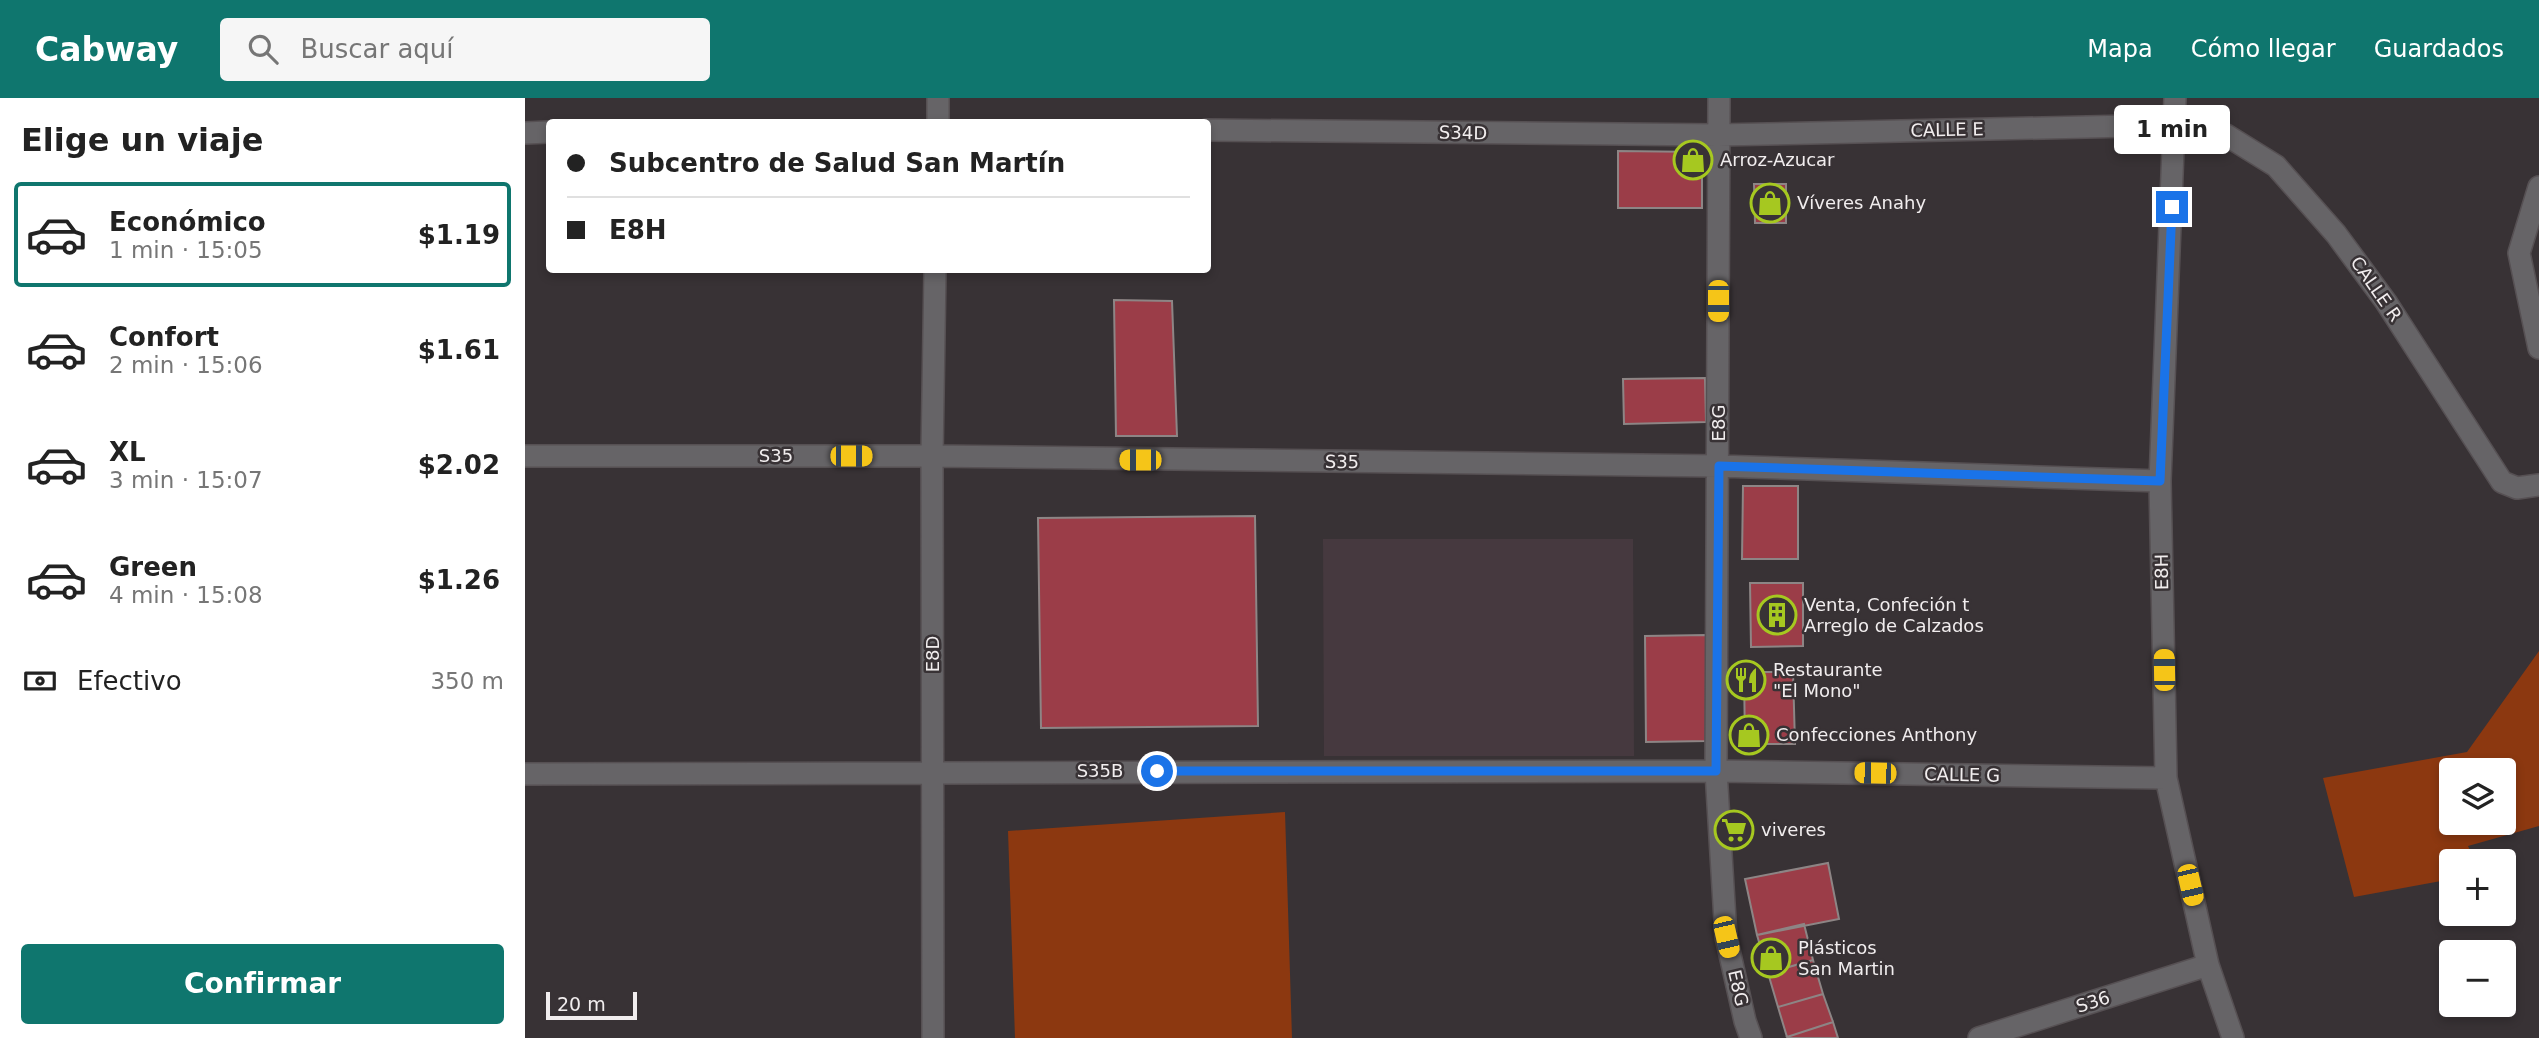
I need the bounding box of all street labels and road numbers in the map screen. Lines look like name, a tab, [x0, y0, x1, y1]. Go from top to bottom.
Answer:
street label: CALLE E	[1910, 118, 1984, 141]
street label: S34D	[1439, 122, 1487, 143]
street label: CALLE R	[2346, 252, 2406, 325]
street label: E8G	[1708, 405, 1729, 441]
street label: S35	[759, 445, 793, 466]
street label: S35	[1325, 451, 1359, 472]
street label: E8H	[2151, 554, 2172, 590]
street label: E8D	[922, 636, 943, 672]
street label: S35B	[1077, 760, 1123, 781]
street label: CALLE G	[1924, 763, 2000, 786]
street label: E8G	[1724, 968, 1753, 1008]
street label: S36	[2073, 986, 2112, 1017]

